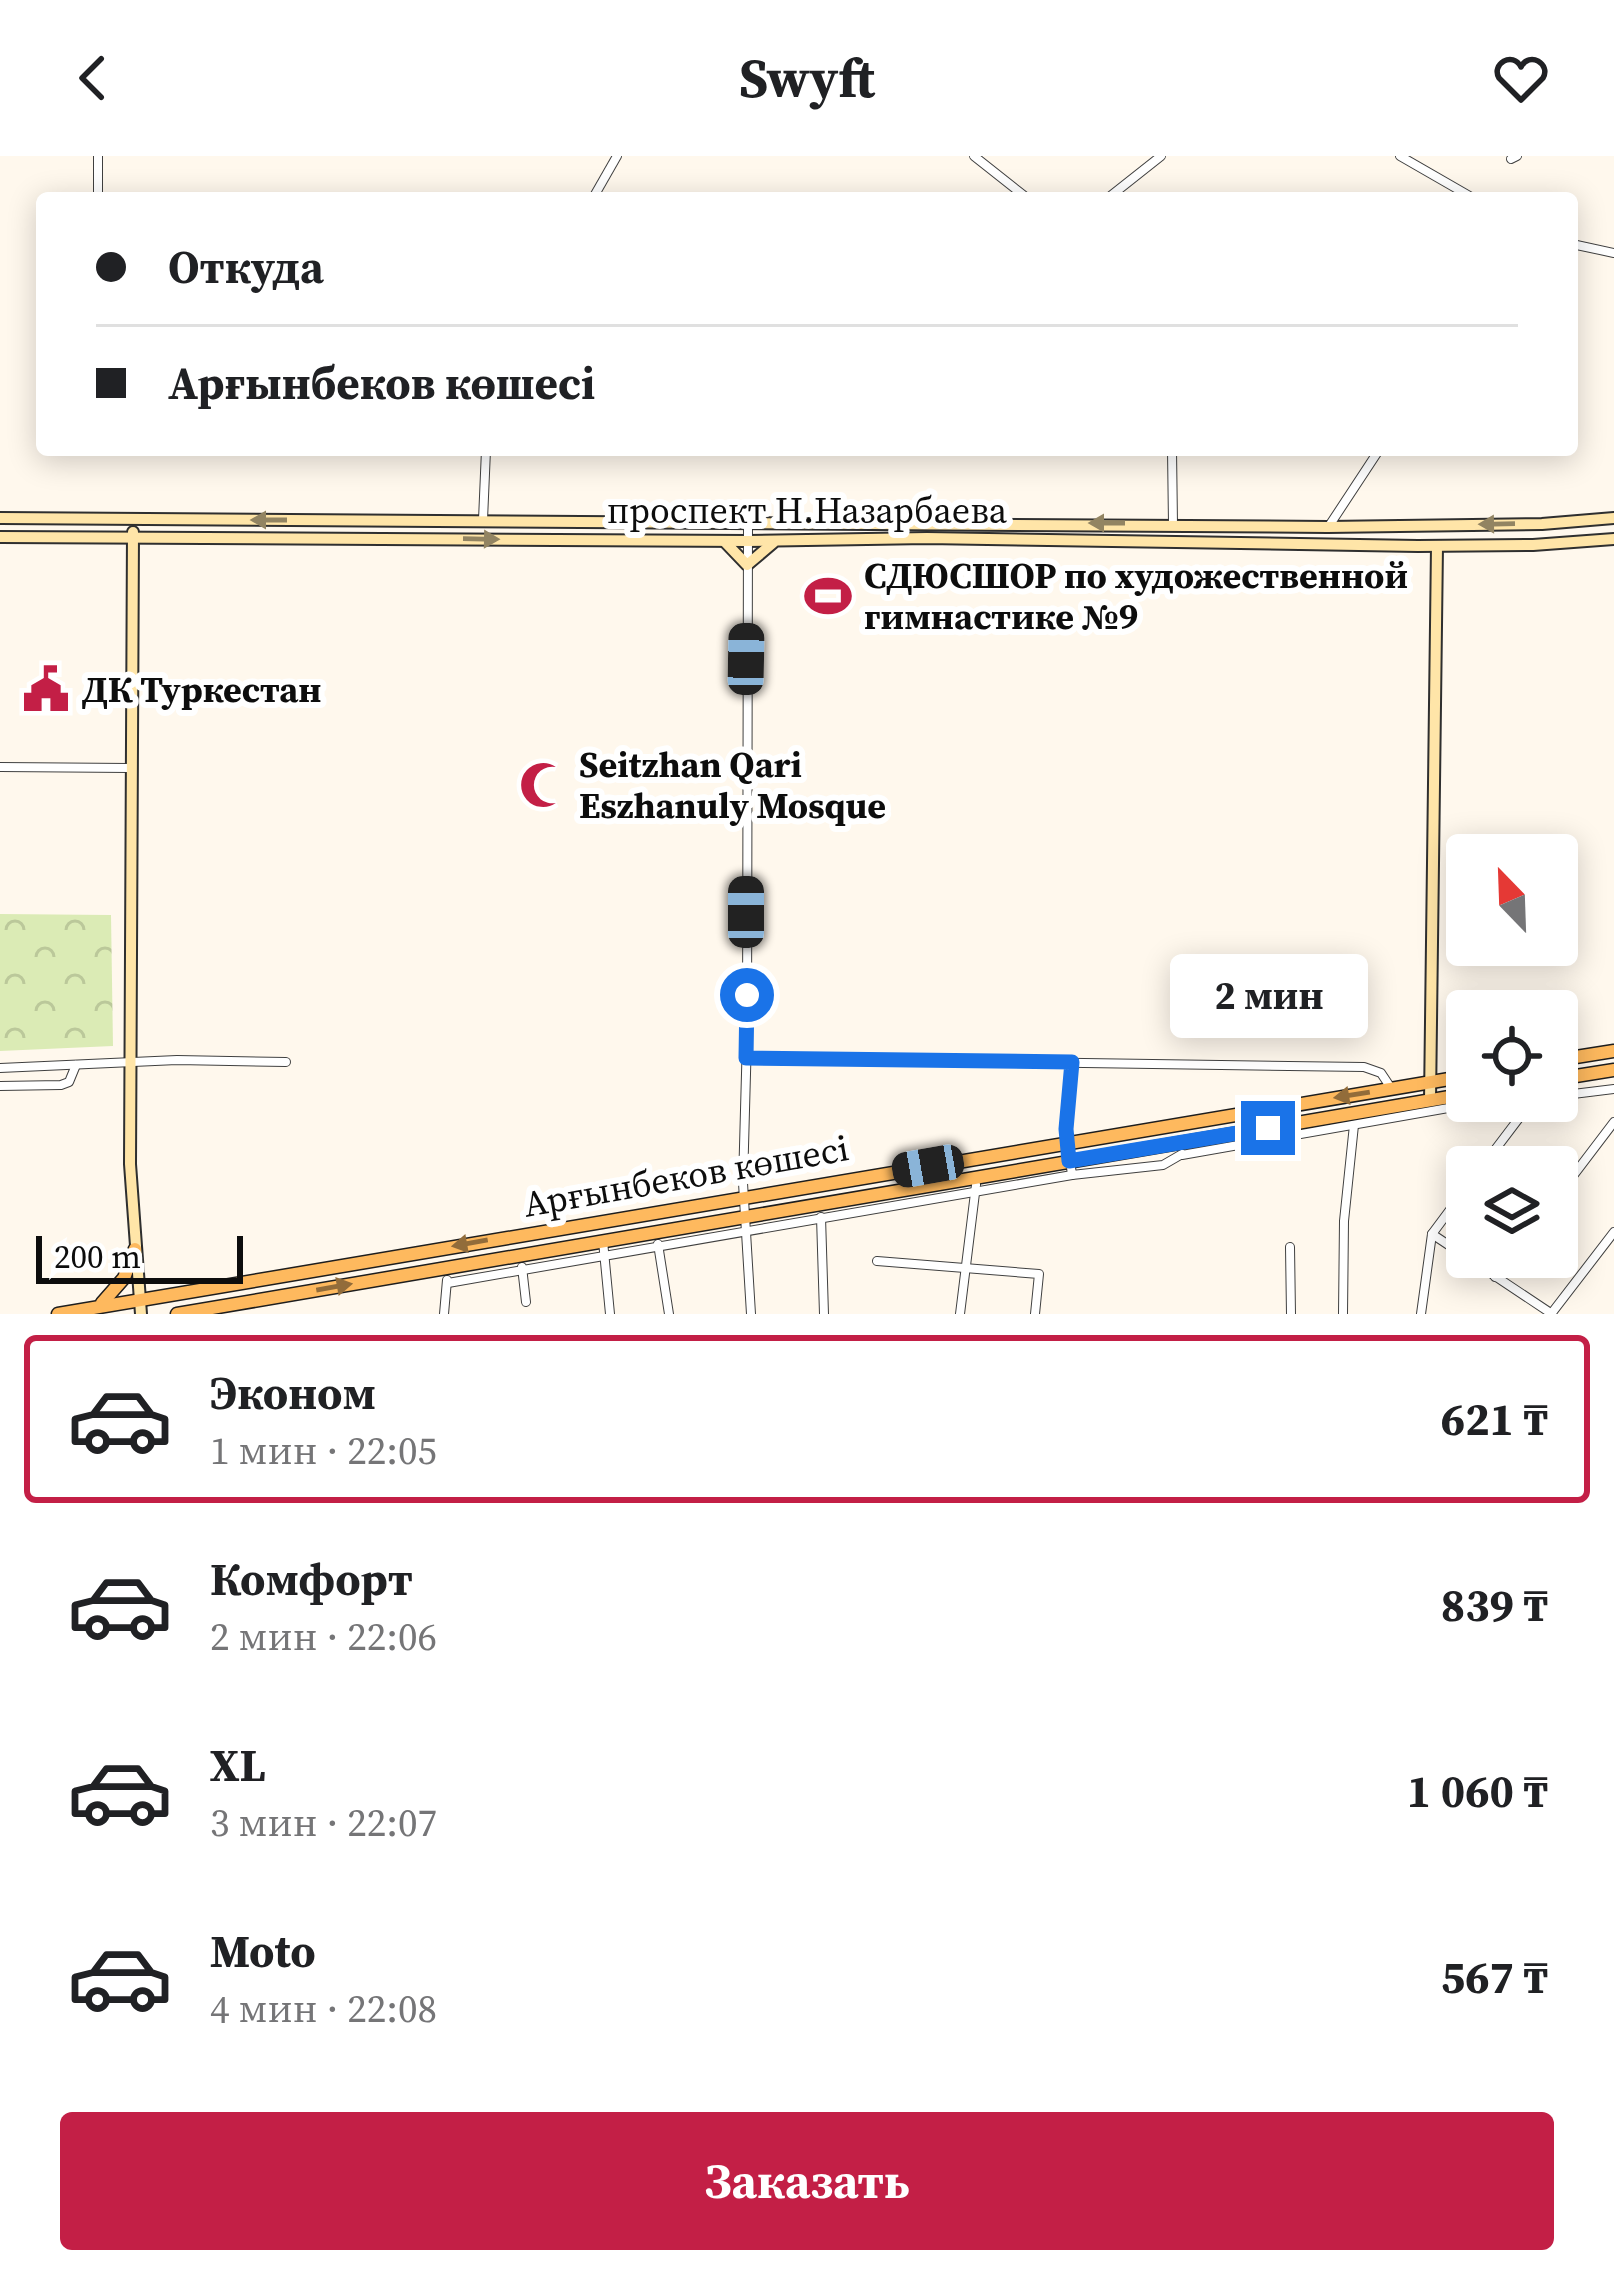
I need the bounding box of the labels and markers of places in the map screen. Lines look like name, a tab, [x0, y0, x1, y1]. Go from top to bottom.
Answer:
place label: СДЮСШОР по художественной гимнастике №9	[864, 551, 1408, 641]
sports icon: СДЮСШОР по художественной гимнастике №9	[803, 571, 853, 621]
public building icon: ДК Туркестан	[21, 664, 71, 714]
place label: ДК Туркестан	[82, 665, 322, 714]
place label: Seitzhan Qari Eszhanuly Mosque	[579, 740, 886, 830]
mosque icon: Seitzhan Qari Eszhanuly Mosque	[518, 760, 568, 810]

